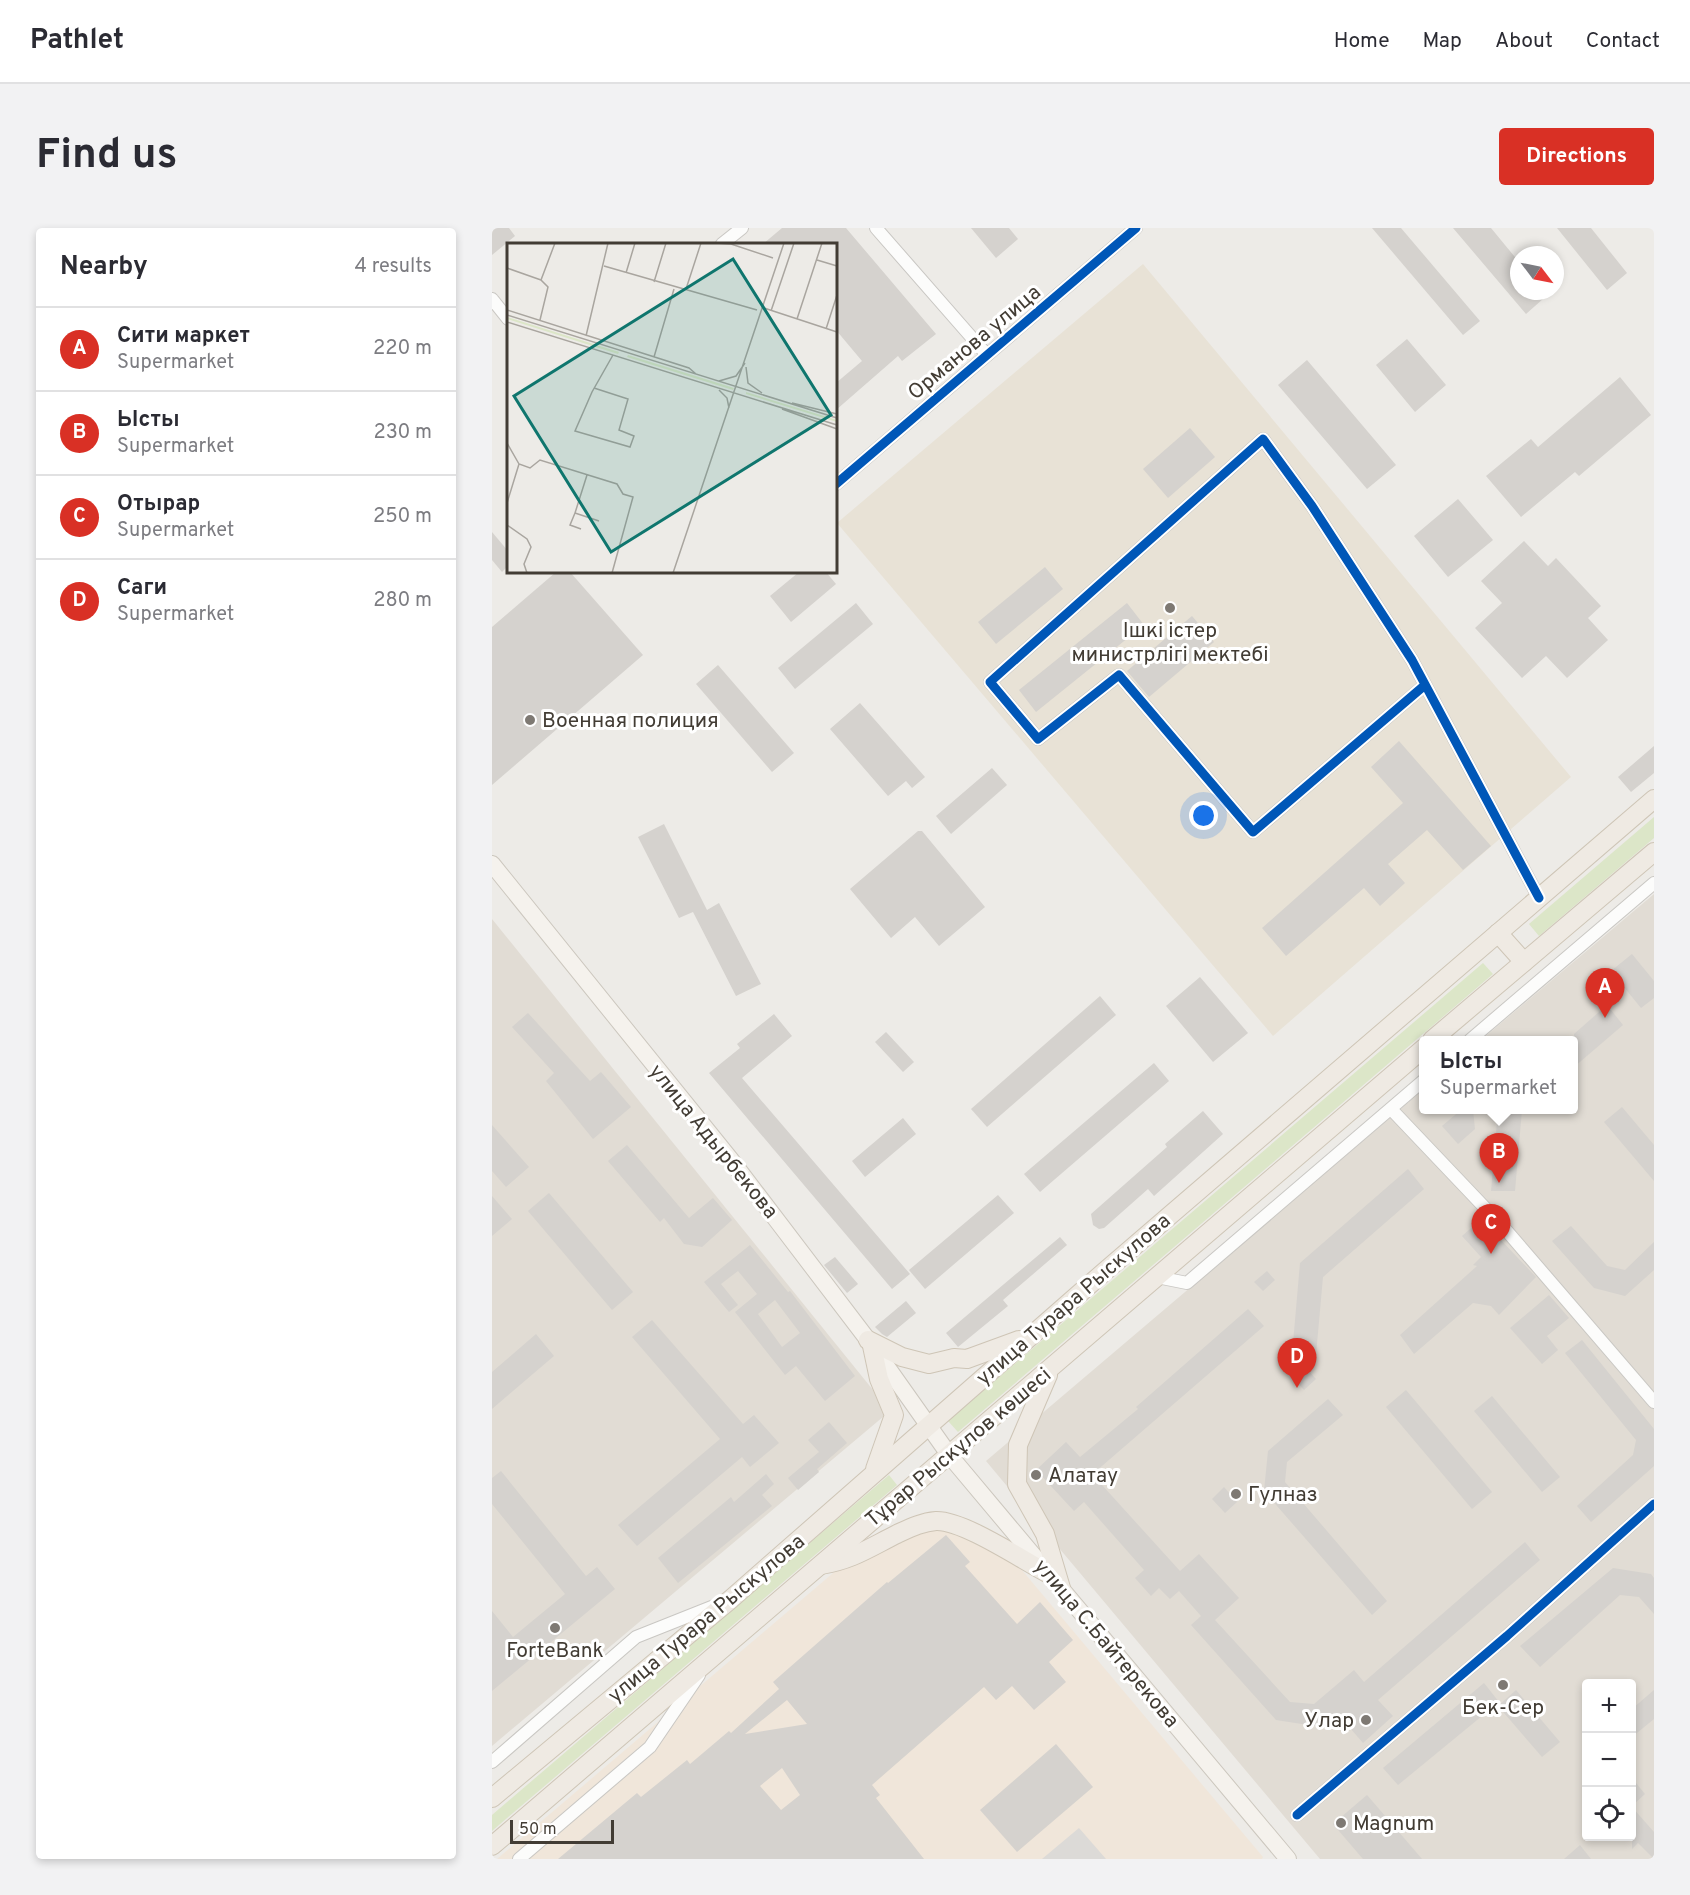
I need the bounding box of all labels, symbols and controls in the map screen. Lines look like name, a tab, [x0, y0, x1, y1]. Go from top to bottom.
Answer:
text: Pathlet	[30, 23, 124, 59]
text: Home	[1334, 28, 1390, 55]
text: Map	[1423, 28, 1462, 55]
text: About	[1495, 28, 1553, 55]
text: Contact	[1586, 28, 1660, 55]
button: Directions	[1499, 128, 1654, 185]
text: Find us	[36, 130, 177, 183]
inset map	[507, 243, 837, 573]
north arrow	[1510, 246, 1564, 300]
text: Nearby	[60, 251, 148, 284]
text: 4 results	[355, 254, 432, 280]
street label: Орманова улица	[903, 280, 1047, 407]
text: Сити маркет	[117, 323, 250, 350]
text: A	[72, 336, 87, 362]
text: 220 m	[373, 336, 432, 362]
text: Supermarket	[117, 350, 234, 376]
text: Ысты	[117, 407, 180, 434]
text: B	[73, 420, 86, 446]
text: 230 m	[373, 420, 432, 446]
text: Supermarket	[117, 434, 234, 460]
text: Отырар	[117, 491, 200, 518]
text: C	[73, 504, 86, 530]
text: 250 m	[373, 504, 432, 530]
text: Supermarket	[117, 518, 234, 544]
text: Саги	[117, 575, 167, 602]
text: D	[72, 588, 87, 614]
text: 280 m	[373, 588, 432, 614]
marker: Ішкі істер министрлігі мектебі	[1163, 601, 1177, 615]
text: Supermarket	[117, 602, 234, 628]
place label: Ішкі істер министрлігі мектебі	[1071, 618, 1269, 669]
place label: Военная полиция	[542, 708, 719, 735]
marker: Военная полиция	[523, 713, 537, 727]
your location	[1189, 801, 1218, 830]
pin: A	[1586, 968, 1624, 1018]
popup	[1419, 1036, 1578, 1114]
text: Ысты	[1440, 1049, 1502, 1076]
street label: улица Адырбекова	[642, 1059, 783, 1225]
text: Supermarket	[1440, 1076, 1557, 1102]
pin: B	[1480, 1134, 1518, 1183]
pin: C	[1472, 1204, 1510, 1254]
street label: улица Турара Рыскулова	[971, 1208, 1177, 1392]
pin: D	[1278, 1338, 1316, 1388]
street label: Тұрар Рыскұлов көшесі	[860, 1362, 1058, 1534]
place label: Алатау	[1048, 1463, 1118, 1490]
marker: Алатау	[1029, 1468, 1043, 1482]
place label: Гулназ	[1248, 1482, 1318, 1509]
marker: Гулназ	[1229, 1487, 1243, 1501]
street label: улица Турара Рыскулова	[603, 1529, 811, 1710]
street label: улица С.Байтерекова	[1027, 1554, 1184, 1734]
marker: ForteBank	[548, 1621, 562, 1635]
place label: ForteBank	[506, 1638, 604, 1665]
marker: Бек-Сер	[1496, 1678, 1510, 1692]
map controls	[1582, 1679, 1636, 1841]
button: +	[1582, 1679, 1636, 1733]
place label: Бек-Сер	[1462, 1695, 1544, 1722]
place label: Улар	[1304, 1708, 1354, 1735]
marker: Улар	[1359, 1713, 1373, 1727]
button: −	[1582, 1733, 1636, 1787]
button: locate	[1582, 1787, 1636, 1841]
place label: Magnum	[1353, 1811, 1434, 1838]
marker: Magnum	[1334, 1816, 1348, 1830]
scale bar	[510, 1817, 614, 1844]
text: 50 m	[519, 1820, 557, 1840]

